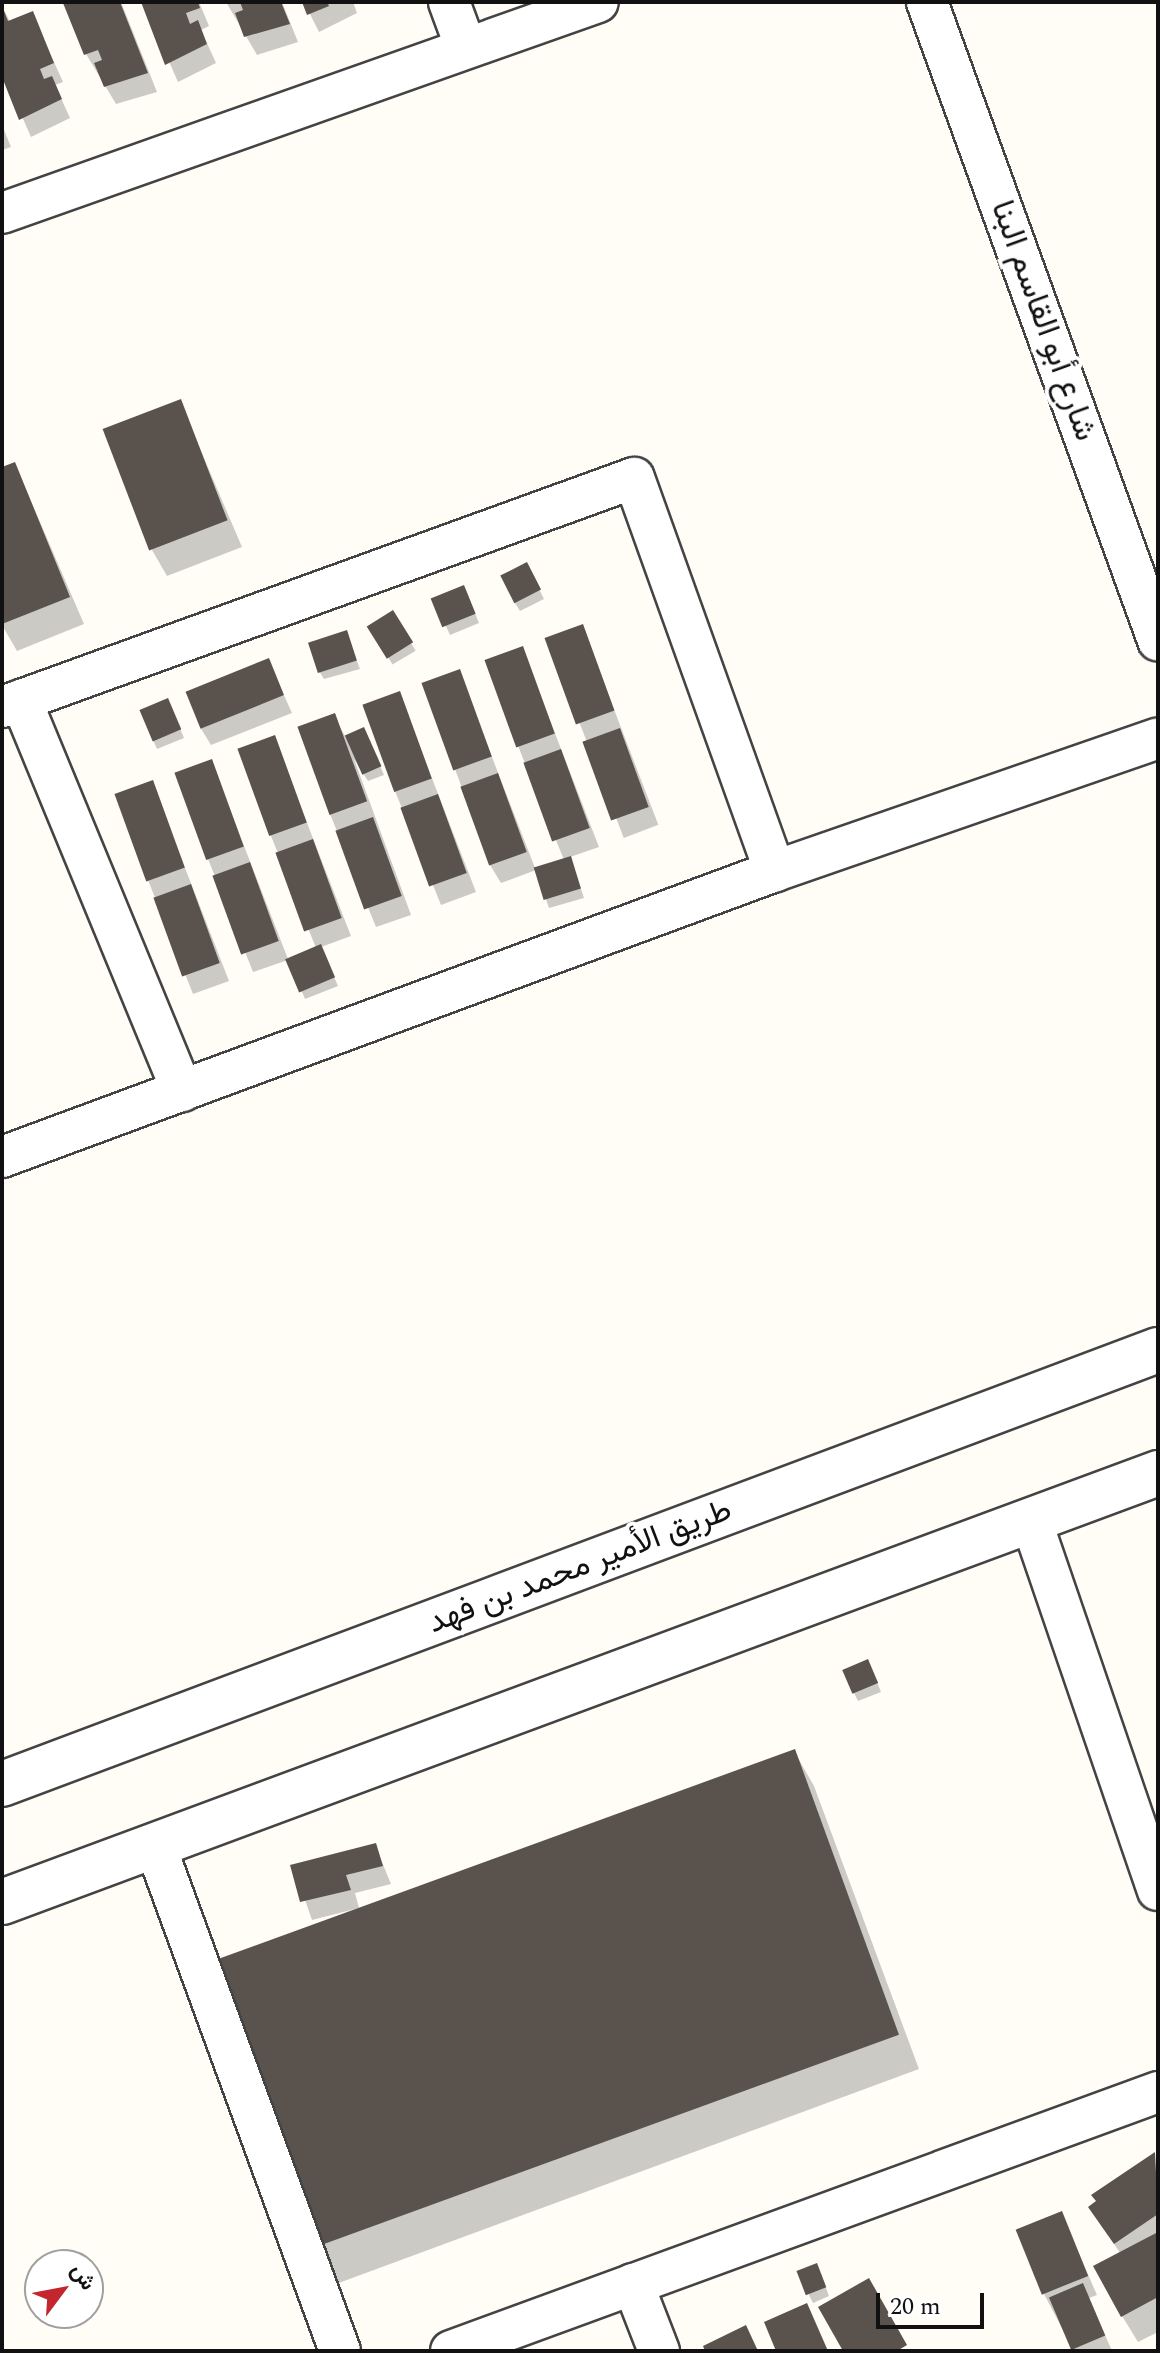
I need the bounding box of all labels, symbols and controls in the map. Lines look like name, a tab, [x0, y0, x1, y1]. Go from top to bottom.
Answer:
street label: شارع أبو القاسم البنا	[982, 196, 1104, 446]
street label: طريق الأمير محمد بن فهد	[423, 1491, 737, 1643]
north arrow	[24, 2249, 104, 2329]
text: ش	[62, 2257, 104, 2297]
scale bar	[880, 2277, 988, 2327]
text: 20 m	[890, 2289, 941, 2325]

